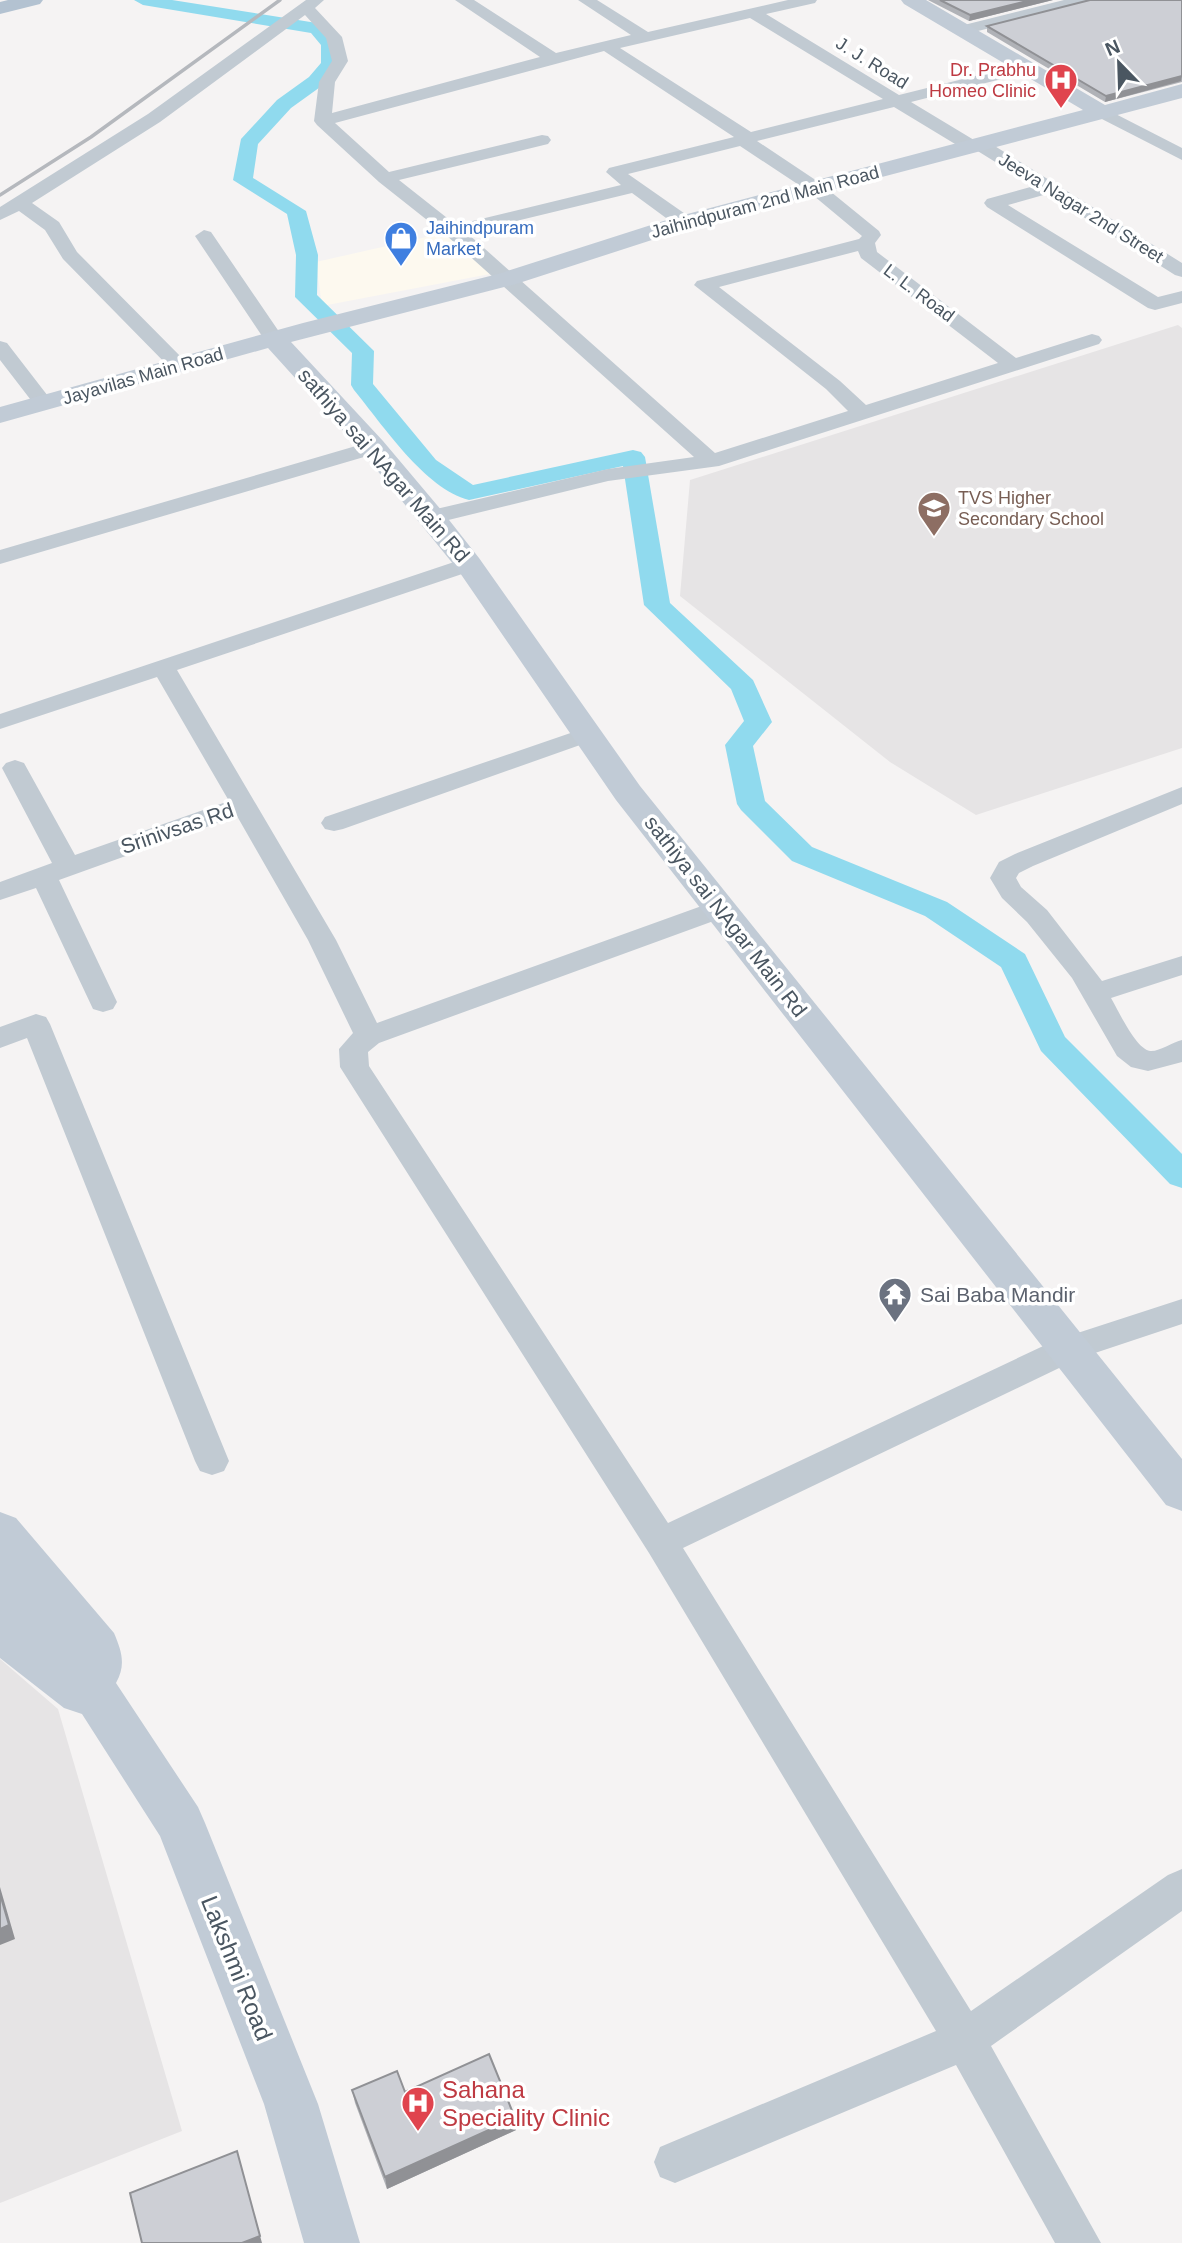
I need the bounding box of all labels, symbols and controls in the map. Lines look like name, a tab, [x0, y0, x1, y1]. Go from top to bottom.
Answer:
north arrow	[1084, 28, 1154, 98]
street label: J. J. Road	[832, 33, 912, 93]
text: N	[1102, 35, 1123, 60]
place label: Dr. Prabhu Homeo Clinic	[929, 60, 1036, 101]
hospital icon: Dr. Prabhu Homeo Clinic	[1042, 61, 1080, 110]
street label: Jeeva Nagar 2nd Street	[995, 149, 1167, 267]
street label: Jaihindpuram 2nd Main Road	[649, 162, 881, 242]
place label: Jaihindpuram Market	[426, 218, 534, 259]
shop icon: Jaihindpuram Market	[382, 219, 420, 268]
street label: L. L. Road	[880, 260, 958, 326]
street label: Jayavilas Main Road	[60, 343, 226, 409]
street label: sathiya sai NAgar Main Rd	[294, 364, 474, 566]
place label: TVS Higher Secondary School	[958, 488, 1104, 529]
school or university icon: TVS Higher Secondary School	[915, 489, 953, 538]
street label: Srinivsas Rd	[118, 798, 236, 858]
street label: sathiya sai NAgar Main Rd	[640, 811, 812, 1021]
temple icon: Sai Baba Mandir	[876, 1275, 914, 1324]
place label: Sai Baba Mandir	[920, 1283, 1075, 1306]
street label: Lakshmi Road	[196, 1892, 278, 2044]
place label: Sahana Speciality Clinic	[442, 2076, 610, 2131]
hospital icon: Sahana Speciality Clinic	[399, 2084, 437, 2133]

